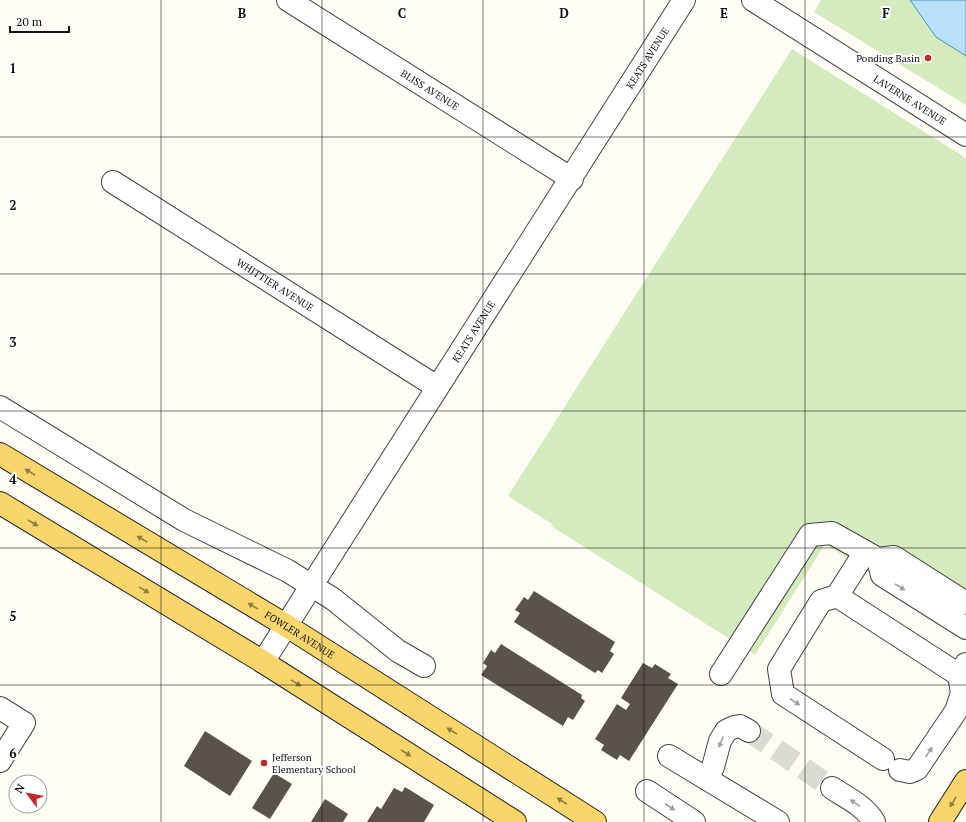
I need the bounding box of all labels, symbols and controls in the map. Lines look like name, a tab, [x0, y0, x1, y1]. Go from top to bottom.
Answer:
text: B	[238, 4, 246, 22]
text: C	[398, 4, 406, 22]
text: D	[559, 4, 569, 22]
text: E	[720, 4, 728, 22]
text: F	[882, 4, 890, 22]
scale bar	[10, 8, 69, 34]
text: 20 m	[16, 14, 43, 29]
street label: KEATS AVENUE	[623, 24, 672, 91]
place label: Ponding Basin	[856, 52, 920, 65]
marker: Ponding Basin	[923, 53, 933, 63]
text: 1	[9, 59, 17, 77]
street label: BLISS AVENUE	[399, 66, 462, 113]
street label: LAVERNE AVENUE	[871, 72, 949, 128]
text: 2	[9, 196, 17, 214]
street label: WHITTIER AVENUE	[234, 255, 316, 314]
street label: KEATS AVENUE	[449, 298, 498, 364]
text: 3	[9, 333, 17, 351]
one-way arrow	[25, 468, 35, 476]
text: 4	[9, 470, 17, 488]
one-way arrow	[27, 519, 39, 526]
one-way arrow	[136, 535, 148, 542]
one-way arrow	[895, 583, 905, 591]
one-way arrow	[138, 587, 150, 594]
one-way arrow	[247, 602, 259, 609]
text: 5	[9, 607, 17, 625]
street label: FOWLER AVENUE	[262, 608, 337, 661]
one-way arrow	[290, 680, 302, 687]
one-way arrow	[789, 698, 801, 705]
one-way arrow	[447, 727, 457, 735]
one-way arrow	[717, 737, 723, 749]
text: 6	[9, 744, 17, 762]
one-way arrow	[925, 747, 933, 757]
one-way arrow	[401, 749, 411, 757]
place label: Jefferson Elementary School	[272, 751, 356, 776]
marker: Jefferson Elementary School	[259, 758, 269, 768]
north arrow	[8, 774, 48, 814]
text: N	[11, 781, 28, 796]
one-way arrow	[950, 796, 957, 808]
one-way arrow	[557, 797, 567, 805]
one-way arrow	[850, 799, 860, 807]
one-way arrow	[664, 803, 676, 810]

